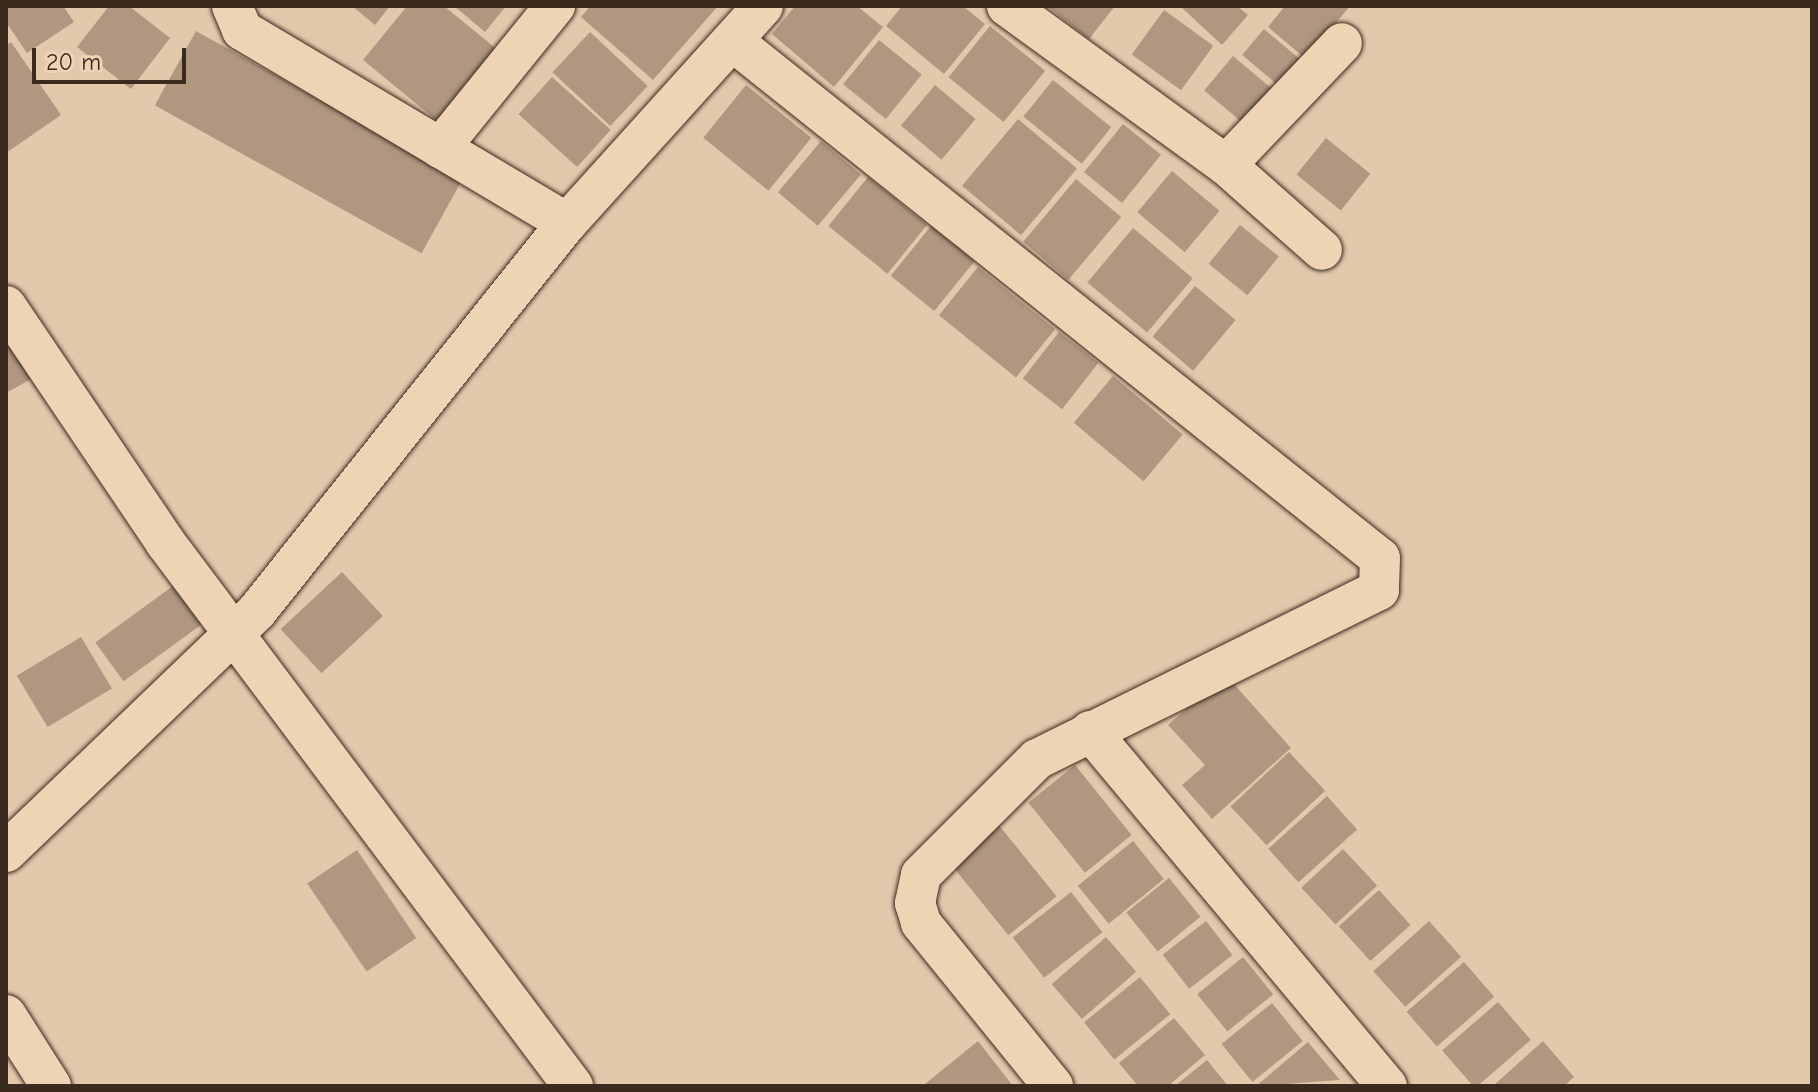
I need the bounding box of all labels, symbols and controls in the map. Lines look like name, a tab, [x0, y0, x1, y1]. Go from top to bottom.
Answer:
scale bar	[36, 32, 190, 82]
text: 20 m	[46, 48, 101, 76]

